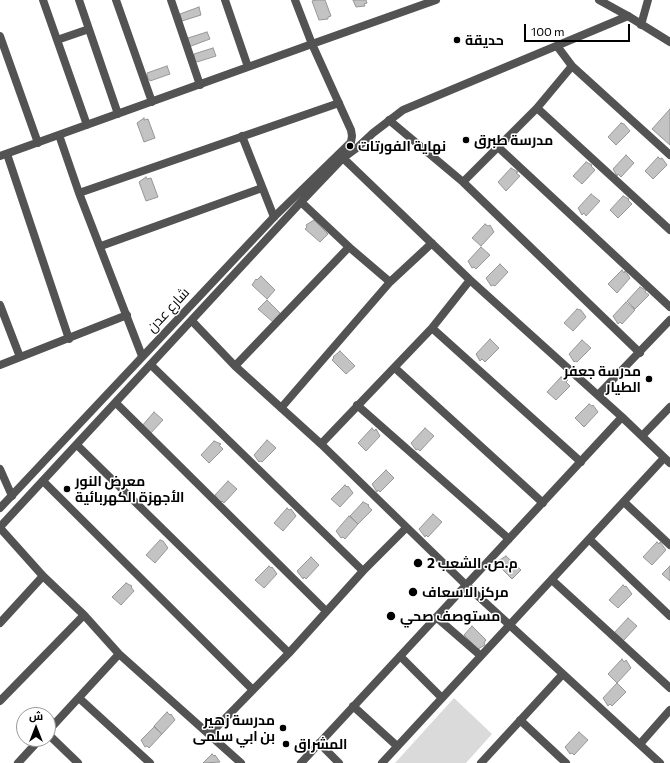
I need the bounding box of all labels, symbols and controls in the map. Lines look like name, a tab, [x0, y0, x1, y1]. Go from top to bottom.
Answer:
scale bar	[526, 16, 632, 42]
text: 100 m	[531, 24, 565, 38]
place label: حديقة	[465, 32, 504, 48]
marker: حديقة	[452, 35, 462, 45]
place label: مدرسة طبرق	[474, 132, 553, 148]
marker: مدرسة طبرق	[461, 135, 471, 145]
place label: نهاية الفورتات	[358, 138, 446, 154]
marker: نهاية الفورتات	[345, 141, 355, 151]
street label: شارع عدن	[143, 284, 193, 336]
place label: مدرسة جعفر الطيار	[564, 363, 641, 396]
marker: مدرسة جعفر الطيار	[644, 374, 654, 384]
place label: معرض النور الأجهزة الكهربائية	[75, 473, 184, 506]
marker: معرض النور الأجهزة الكهربائية	[62, 484, 72, 494]
place label: م.ص. الشعب 2	[427, 555, 518, 571]
marker: م.ص. الشعب 2	[412, 557, 424, 569]
place label: مركز الاسعاف	[422, 584, 509, 600]
marker: مركز الاسعاف	[407, 586, 419, 598]
place label: مستوصف صحي	[400, 608, 500, 624]
marker: مستوصف صحي	[385, 610, 397, 622]
north arrow	[16, 707, 56, 747]
text: ش	[29, 709, 43, 722]
place label: مدرسة زهير بن ابي سلمى	[193, 712, 275, 744]
marker: مدرسة زهير بن ابي سلمى	[278, 723, 288, 733]
place label: المشراق	[294, 736, 347, 752]
marker: المشراق	[281, 739, 291, 749]

